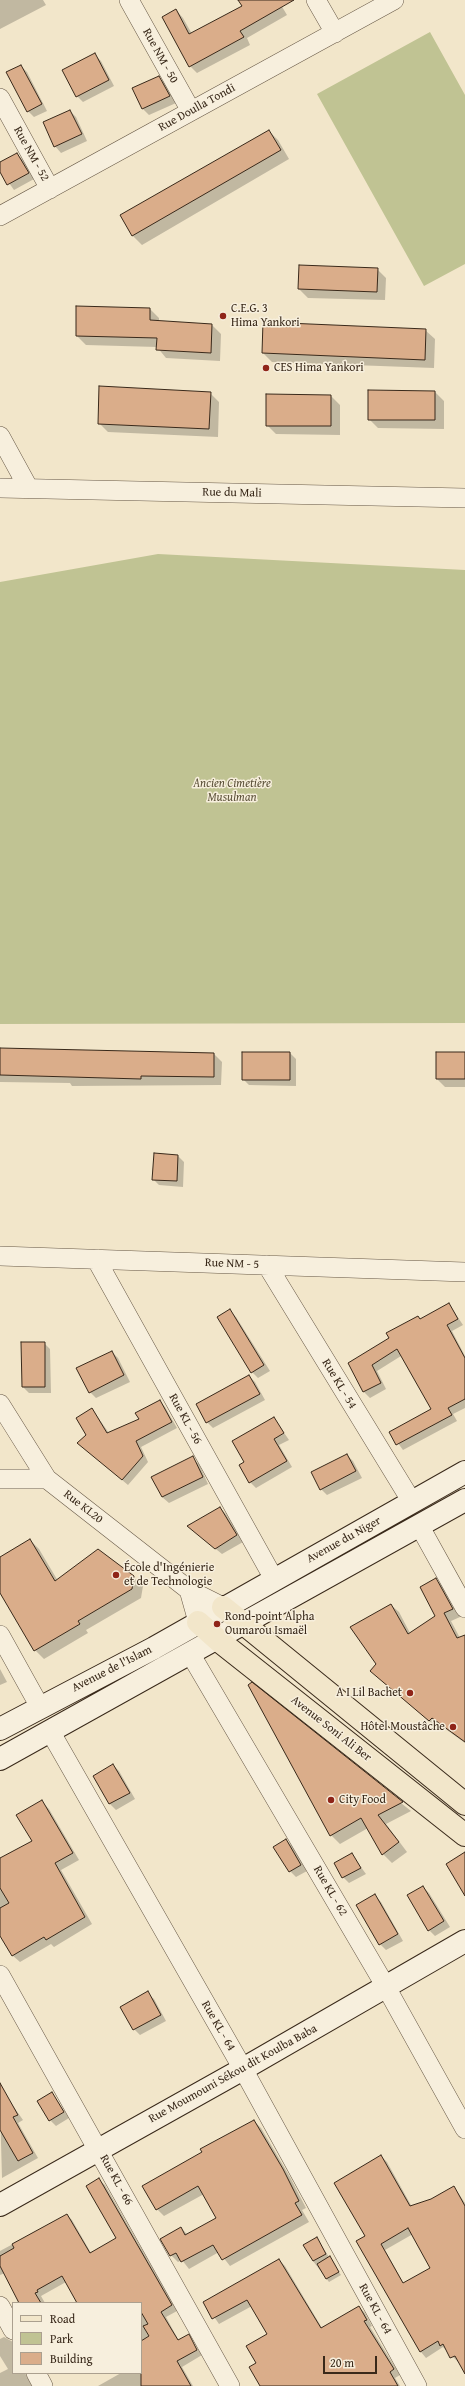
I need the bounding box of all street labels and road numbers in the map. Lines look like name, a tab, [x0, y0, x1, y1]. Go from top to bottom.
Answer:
street label: Rue NM - 50	[139, 26, 181, 86]
street label: Rue Doulla Tondi	[156, 81, 238, 135]
street label: Rue NM - 52	[10, 124, 52, 184]
street label: Rue du Mali	[202, 485, 262, 501]
street label: Rue NM - 5	[204, 1256, 260, 1272]
street label: Rue KL - 54	[319, 1356, 359, 1412]
street label: Rue KL - 56	[165, 1391, 205, 1447]
street label: Rue KL20	[60, 1487, 106, 1527]
street label: Avenue du Niger	[304, 1514, 384, 1566]
street label: Avenue de l'Islam	[70, 1643, 154, 1695]
street label: Avenue Soni Ali Ber	[288, 1693, 374, 1765]
street label: Rue KL - 62	[310, 1863, 350, 1919]
street label: Rue KL - 64	[198, 1998, 238, 2054]
street label: Rue Moumouni Sékou dit Koulba Baba	[146, 2022, 320, 2126]
street label: Rue KL - 66	[96, 2152, 136, 2208]
street label: Rue KL - 64	[355, 2281, 395, 2337]

